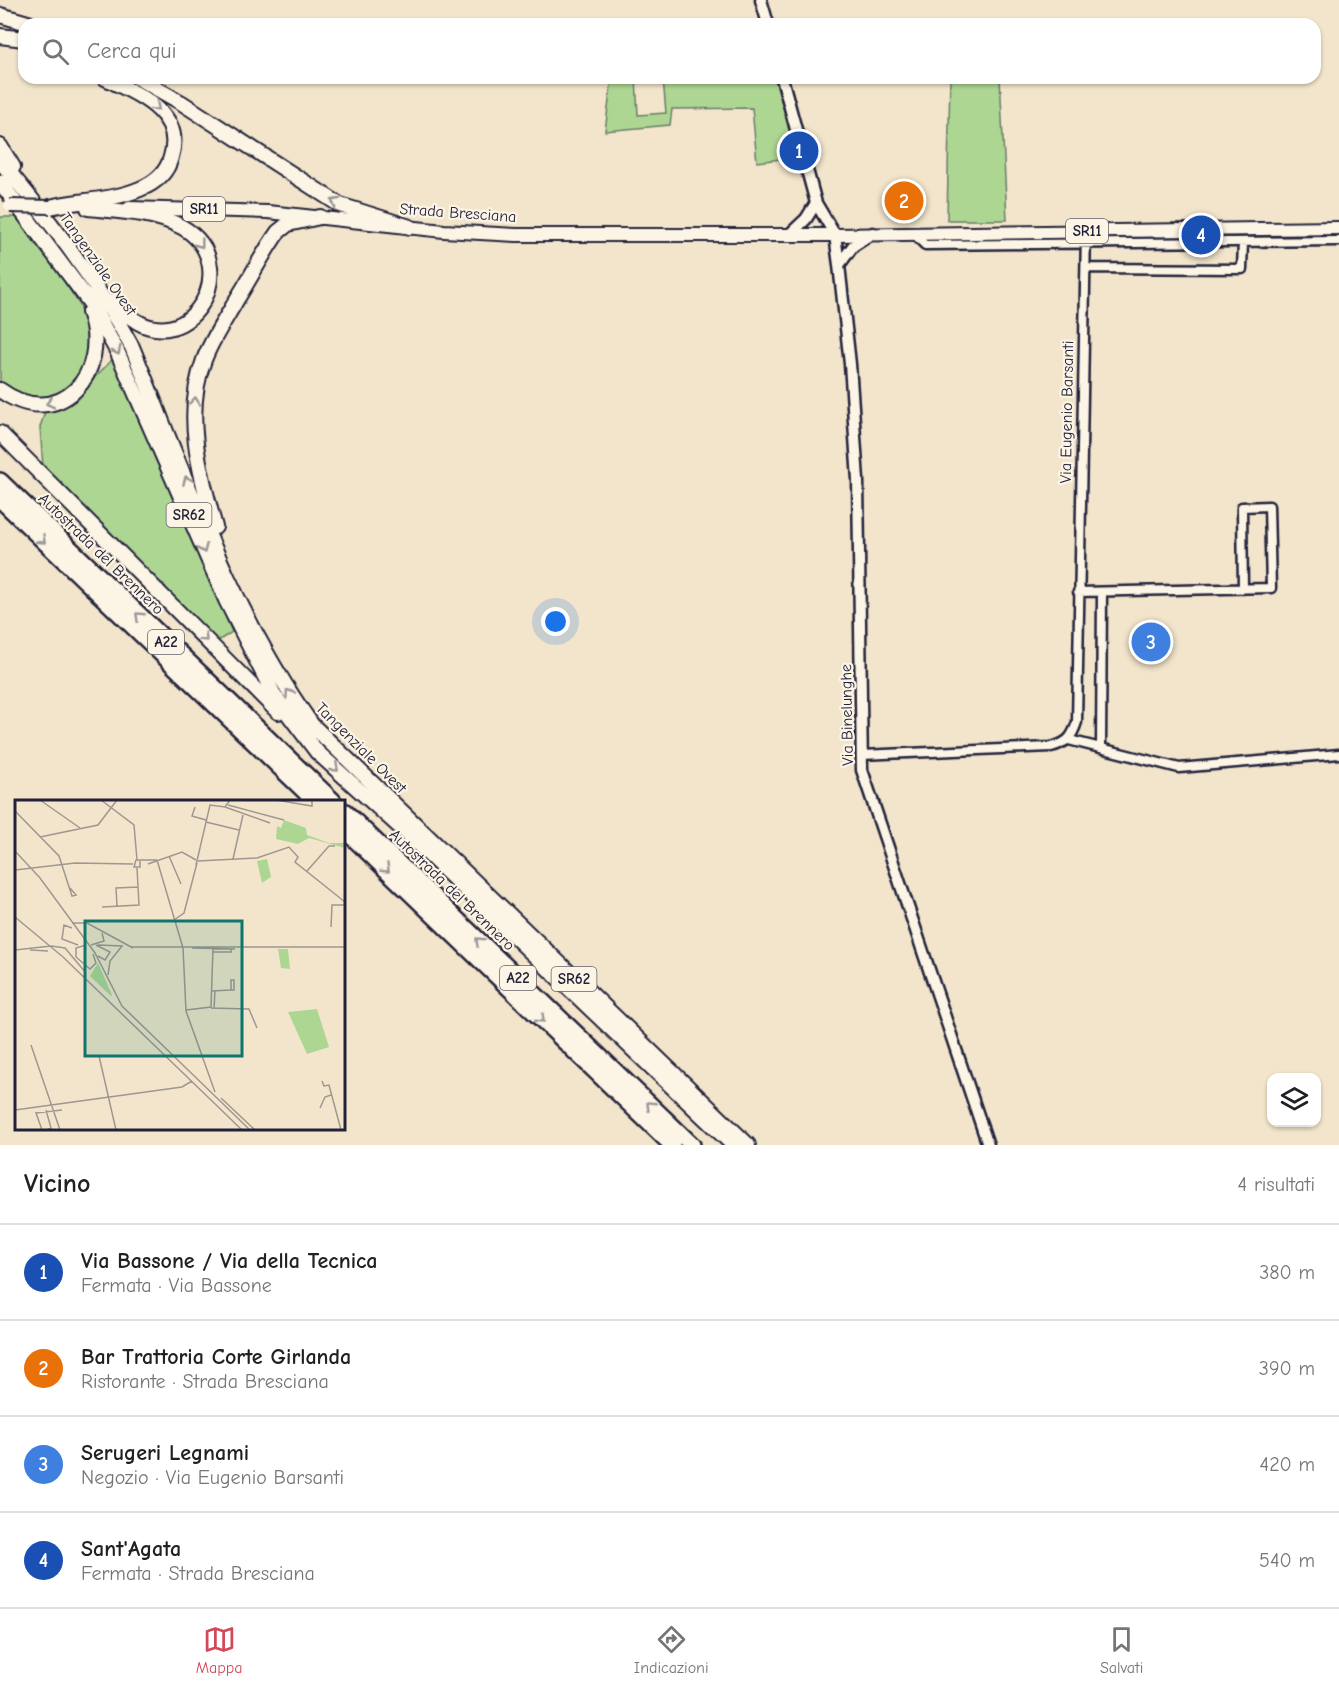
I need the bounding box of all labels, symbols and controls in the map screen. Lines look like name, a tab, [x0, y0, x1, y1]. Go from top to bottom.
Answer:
search box	[18, 18, 1321, 84]
icon: search	[39, 35, 72, 68]
text: Cerca qui	[87, 38, 177, 64]
one-way arrow	[149, 99, 160, 110]
pin: 1	[780, 128, 818, 174]
pin: 2	[884, 178, 924, 224]
road number: SR11	[183, 197, 225, 221]
one-way arrow	[331, 198, 341, 209]
street label: Strada Bresciana	[399, 200, 517, 226]
street label: Tangenziale Ovest	[56, 209, 140, 319]
pin: 4	[1182, 212, 1220, 258]
road number: SR11	[1066, 219, 1108, 243]
one-way arrow	[192, 238, 203, 249]
street label: Via Eugenio Barsanti	[1057, 340, 1077, 484]
one-way arrow	[109, 345, 121, 356]
one-way arrow	[45, 396, 55, 409]
one-way arrow	[188, 397, 201, 406]
one-way arrow	[182, 475, 194, 486]
street label: Autostrada del Brennero	[35, 489, 167, 619]
road number: SR62	[166, 503, 212, 527]
one-way arrow	[36, 533, 46, 544]
one-way arrow	[196, 542, 208, 553]
your location	[541, 607, 570, 636]
one-way arrow	[136, 612, 146, 623]
pin: 3	[1132, 620, 1170, 664]
road number: A22	[148, 630, 184, 654]
one-way arrow	[197, 631, 208, 642]
street label: Via Binelunghe	[837, 664, 857, 766]
one-way arrow	[285, 689, 296, 700]
street label: Tangenziale Ovest	[312, 699, 410, 797]
one-way arrow	[328, 761, 339, 772]
inset map	[15, 800, 345, 1130]
street label: Autostrada del Brennero	[386, 825, 518, 955]
one-way arrow	[378, 862, 389, 873]
one-way arrow	[475, 937, 486, 948]
road number: A22	[500, 966, 536, 990]
road number: SR62	[552, 967, 596, 991]
one-way arrow	[535, 1012, 545, 1023]
map controls	[1267, 1073, 1321, 1127]
button: layers	[1267, 1073, 1321, 1127]
one-way arrow	[647, 1101, 658, 1112]
text: Vicino	[24, 1169, 90, 1199]
text: 4 risultati	[1238, 1173, 1315, 1196]
text: Via Bassone / Via della Tecnica	[81, 1248, 378, 1274]
text: 1	[40, 1261, 47, 1284]
text: 380 m	[1259, 1261, 1315, 1284]
text: Fermata · Via Bassone	[81, 1274, 272, 1297]
text: Bar Trattoria Corte Girlanda	[81, 1344, 351, 1370]
text: 2	[39, 1357, 48, 1380]
text: 390 m	[1259, 1357, 1315, 1380]
text: Ristorante · Strada Bresciana	[81, 1370, 329, 1393]
text: Serugeri Legnami	[81, 1440, 249, 1466]
text: 3	[39, 1453, 48, 1476]
text: 420 m	[1259, 1453, 1315, 1476]
text: Negozio · Via Eugenio Barsanti	[81, 1466, 344, 1489]
text: Sant'Agata	[81, 1536, 181, 1562]
text: 4	[39, 1549, 48, 1572]
text: 540 m	[1259, 1549, 1315, 1572]
text: Fermata · Strada Bresciana	[81, 1562, 315, 1585]
tab: Mappa	[196, 1623, 243, 1677]
tab: Indicazioni	[634, 1623, 709, 1677]
tab: Salvati	[1100, 1623, 1143, 1677]

